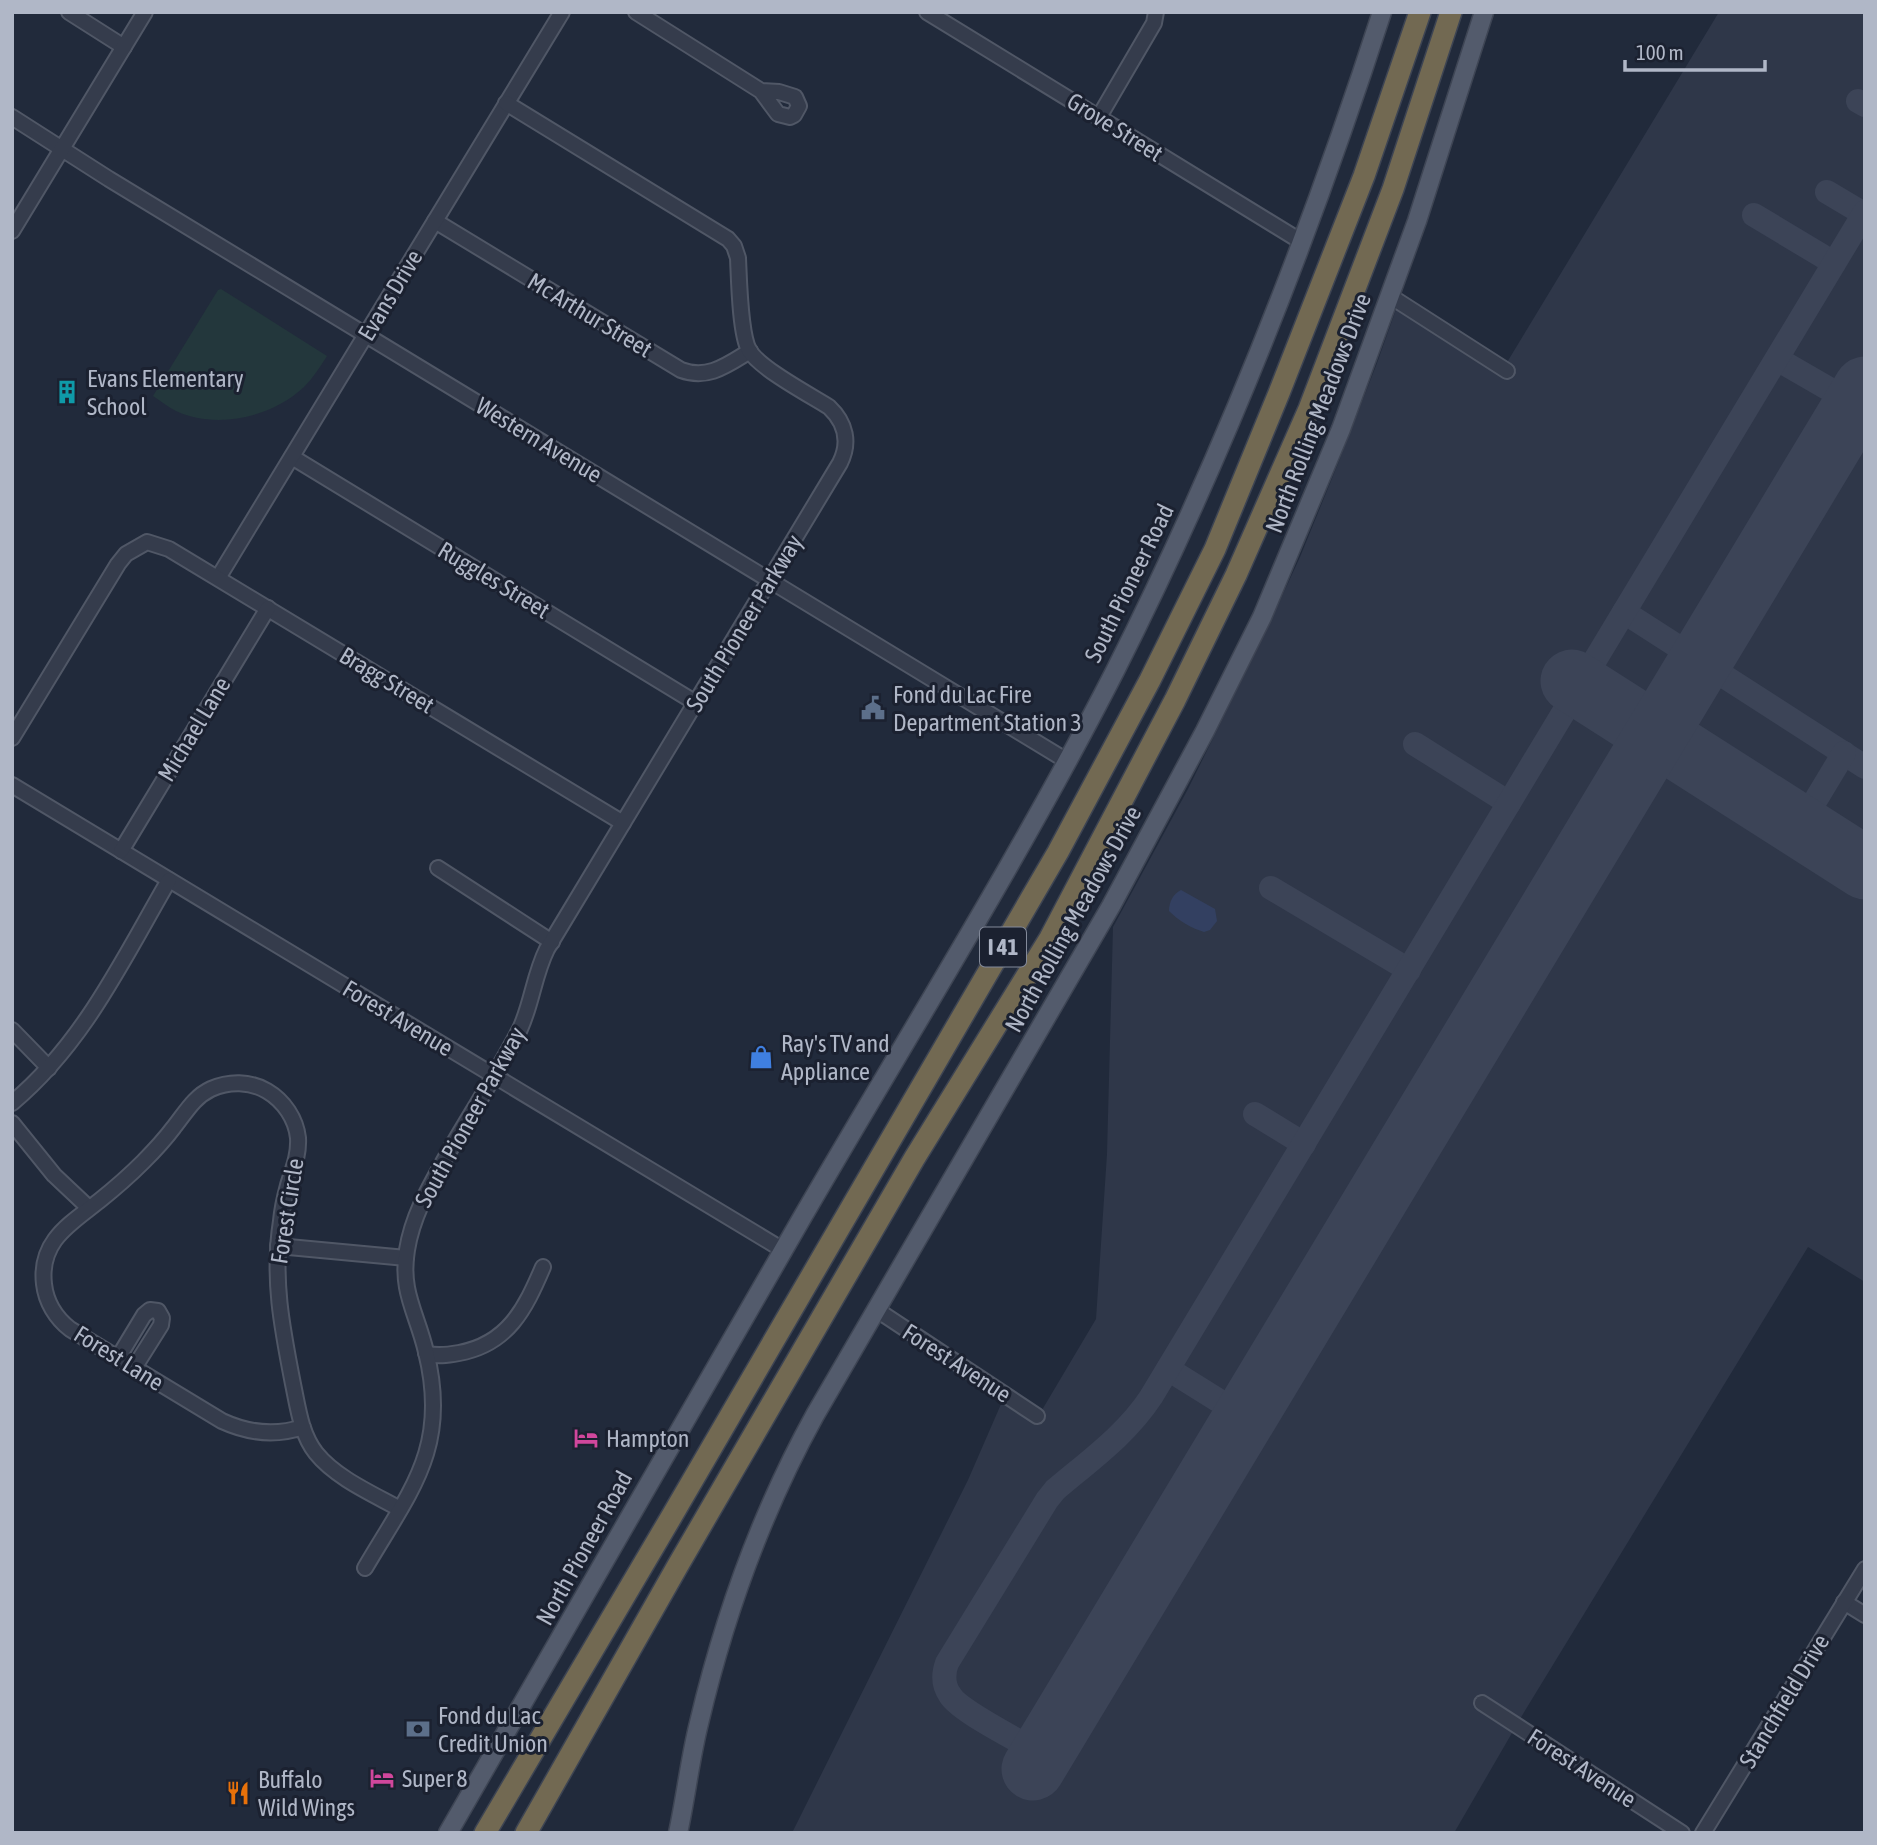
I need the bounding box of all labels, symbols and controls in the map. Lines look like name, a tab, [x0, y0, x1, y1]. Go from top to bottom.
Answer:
scale bar	[1625, 28, 1765, 72]
text: 100 m	[1636, 40, 1684, 64]
street label: Grove Street	[1062, 87, 1168, 167]
street label: Evans Drive	[352, 245, 428, 345]
street label: Mc Arthur Street	[523, 267, 657, 363]
street label: North Rolling Meadows Drive	[1260, 290, 1376, 536]
place label: Evans Elementary School	[87, 365, 244, 420]
building icon: Evans Elementary School	[53, 378, 81, 406]
street label: Western Avenue	[471, 392, 607, 488]
street label: South Pioneer Road	[1079, 500, 1179, 666]
street label: South Pioneer Parkway	[680, 529, 808, 716]
street label: Ruggles Street	[433, 536, 555, 624]
street label: Bragg Street	[335, 641, 439, 719]
street label: Michael Lane	[152, 672, 236, 786]
place label: Fond du Lac Fire Department Station 3	[893, 681, 1082, 736]
public building icon: Fond du Lac Fire Department Station 3	[859, 694, 887, 722]
street label: North Rolling Meadows Drive	[1000, 801, 1146, 1037]
road number: I 41	[980, 928, 1026, 966]
street label: Forest Avenue	[338, 975, 458, 1061]
street label: South Pioneer Parkway	[409, 1022, 531, 1212]
place label: Ray's TV and Appliance	[781, 1030, 890, 1085]
shop icon: Ray's TV and Appliance	[747, 1043, 775, 1071]
street label: Forest Circle	[265, 1156, 309, 1266]
street label: Forest Avenue	[898, 1318, 1016, 1408]
street label: Forest Lane	[69, 1320, 169, 1396]
hotel icon: Hampton	[572, 1424, 600, 1452]
place label: Hampton	[606, 1425, 689, 1452]
street label: North Pioneer Road	[531, 1466, 637, 1630]
street label: Stanchfield Drive	[1734, 1629, 1834, 1773]
place label: Fond du Lac Credit Union	[438, 1702, 548, 1757]
bank icon: Fond du Lac Credit Union	[404, 1715, 432, 1743]
street label: Forest Avenue	[1523, 1723, 1641, 1813]
hotel icon: Super 8	[368, 1764, 396, 1792]
place label: Super 8	[402, 1765, 468, 1792]
place label: Buffalo Wild Wings	[258, 1766, 355, 1821]
restaurant icon: Buffalo Wild Wings	[224, 1779, 252, 1807]

